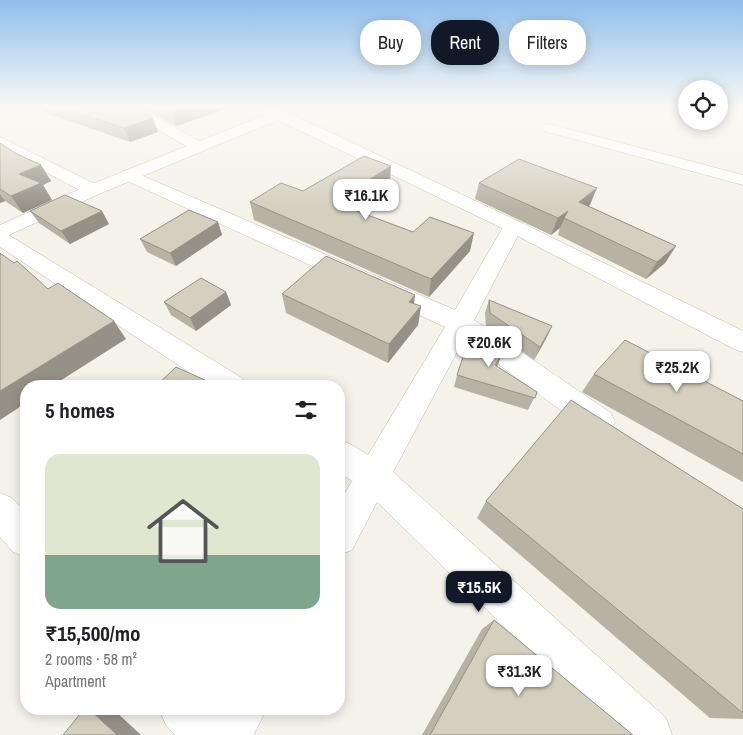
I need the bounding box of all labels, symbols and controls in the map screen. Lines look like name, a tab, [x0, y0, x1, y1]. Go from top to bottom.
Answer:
chip: Buy	[360, 20, 421, 65]
chip: Rent	[431, 20, 499, 65]
chip: Filters	[509, 20, 586, 65]
map controls	[678, 80, 728, 130]
button: locate	[678, 80, 728, 130]
pin: ₹16.1K	[325, 178, 407, 221]
text: ₹16.1K	[344, 184, 388, 206]
pin: ₹20.6K	[448, 326, 530, 368]
text: ₹20.6K	[467, 331, 511, 353]
pin: ₹25.2K	[636, 350, 718, 393]
text: ₹25.2K	[655, 356, 699, 378]
text: 5 homes	[45, 396, 115, 425]
icon: filters	[292, 396, 320, 424]
icon: home	[138, 486, 228, 576]
pin: ₹15.5K	[438, 570, 520, 613]
text: ₹15.5K	[457, 576, 501, 598]
text: ₹15,500/mo	[45, 619, 140, 648]
text: 2 rooms · 58 m²	[45, 648, 137, 670]
pin: ₹31.3K	[478, 654, 560, 697]
text: ₹31.3K	[497, 660, 541, 682]
text: Apartment	[45, 670, 106, 692]

